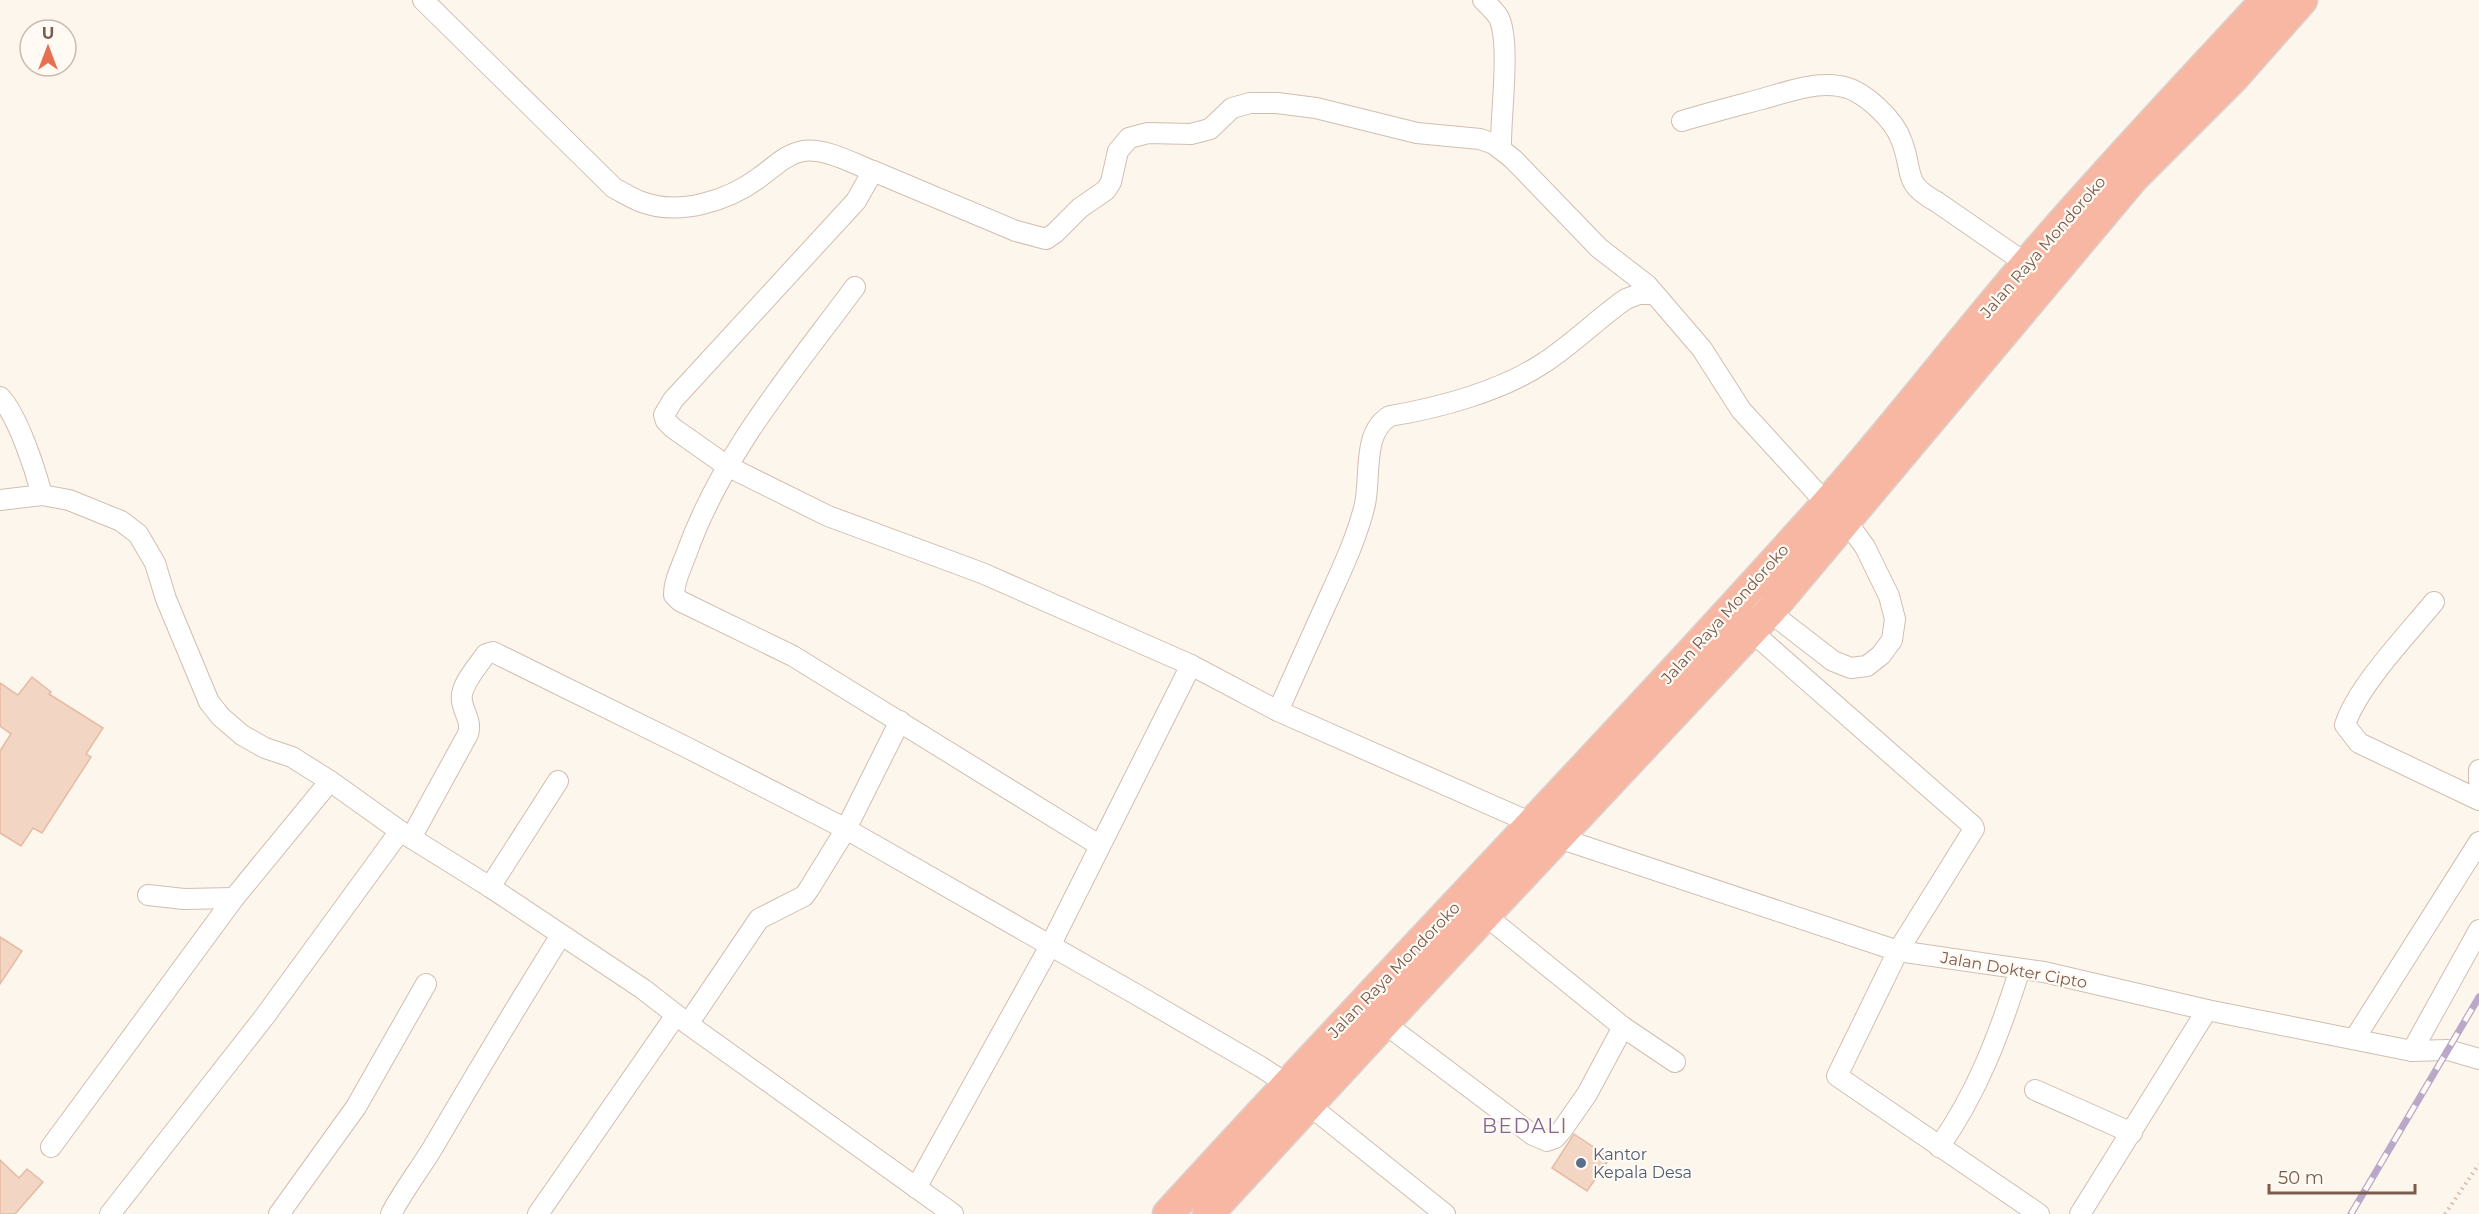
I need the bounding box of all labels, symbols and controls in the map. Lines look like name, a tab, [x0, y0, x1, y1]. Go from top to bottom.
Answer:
north arrow	[18, 18, 78, 78]
text: U	[42, 24, 54, 43]
street label: Jalan Raya Mondoroko	[1976, 172, 2110, 322]
street label: Jalan Raya Mondoroko	[1657, 540, 1793, 688]
street label: Jalan Raya Mondoroko	[1323, 898, 1464, 1043]
street label: Jalan Dokter Cipto	[1938, 948, 2089, 992]
district label: BEDALI	[1482, 1114, 1568, 1138]
place label: Kantor Kepala Desa	[1593, 1145, 1692, 1182]
marker: Kantor Kepala Desa	[1574, 1156, 1588, 1170]
scale bar	[2269, 1157, 2414, 1195]
text: 50 m	[2278, 1167, 2324, 1189]

